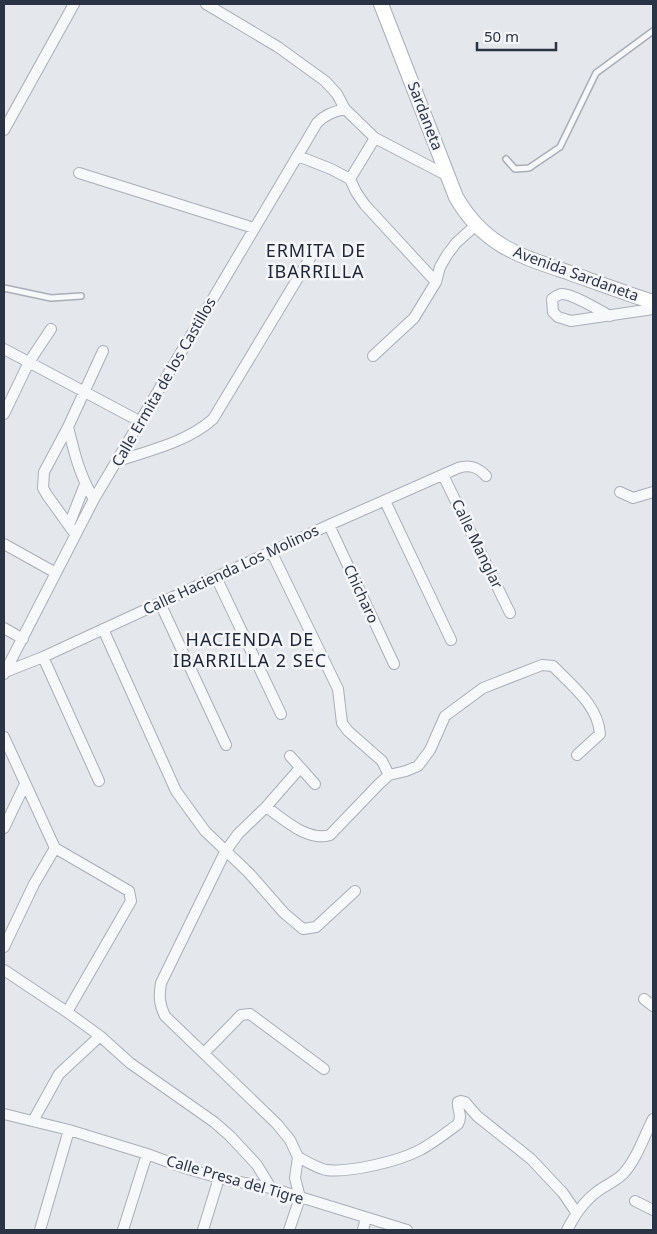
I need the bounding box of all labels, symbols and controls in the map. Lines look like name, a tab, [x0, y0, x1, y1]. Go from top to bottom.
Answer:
scale bar	[477, 20, 556, 52]
text: 50 m	[484, 26, 519, 46]
street label: Sardaneta	[404, 79, 448, 153]
district label: ERMITA DE IBARRILLA	[266, 238, 366, 283]
street label: Avenida Sardaneta	[511, 241, 642, 305]
street label: Calle Ermita de los Castillos	[106, 293, 220, 470]
street label: Calle Manglar	[448, 496, 508, 592]
street label: Calle Hacienda Los Molinos	[139, 519, 322, 619]
street label: Chicharo	[340, 561, 384, 626]
district label: HACIENDA DE IBARRILLA 2 SEC	[173, 627, 327, 672]
street label: Calle Presa del Tigre	[164, 1150, 306, 1208]

